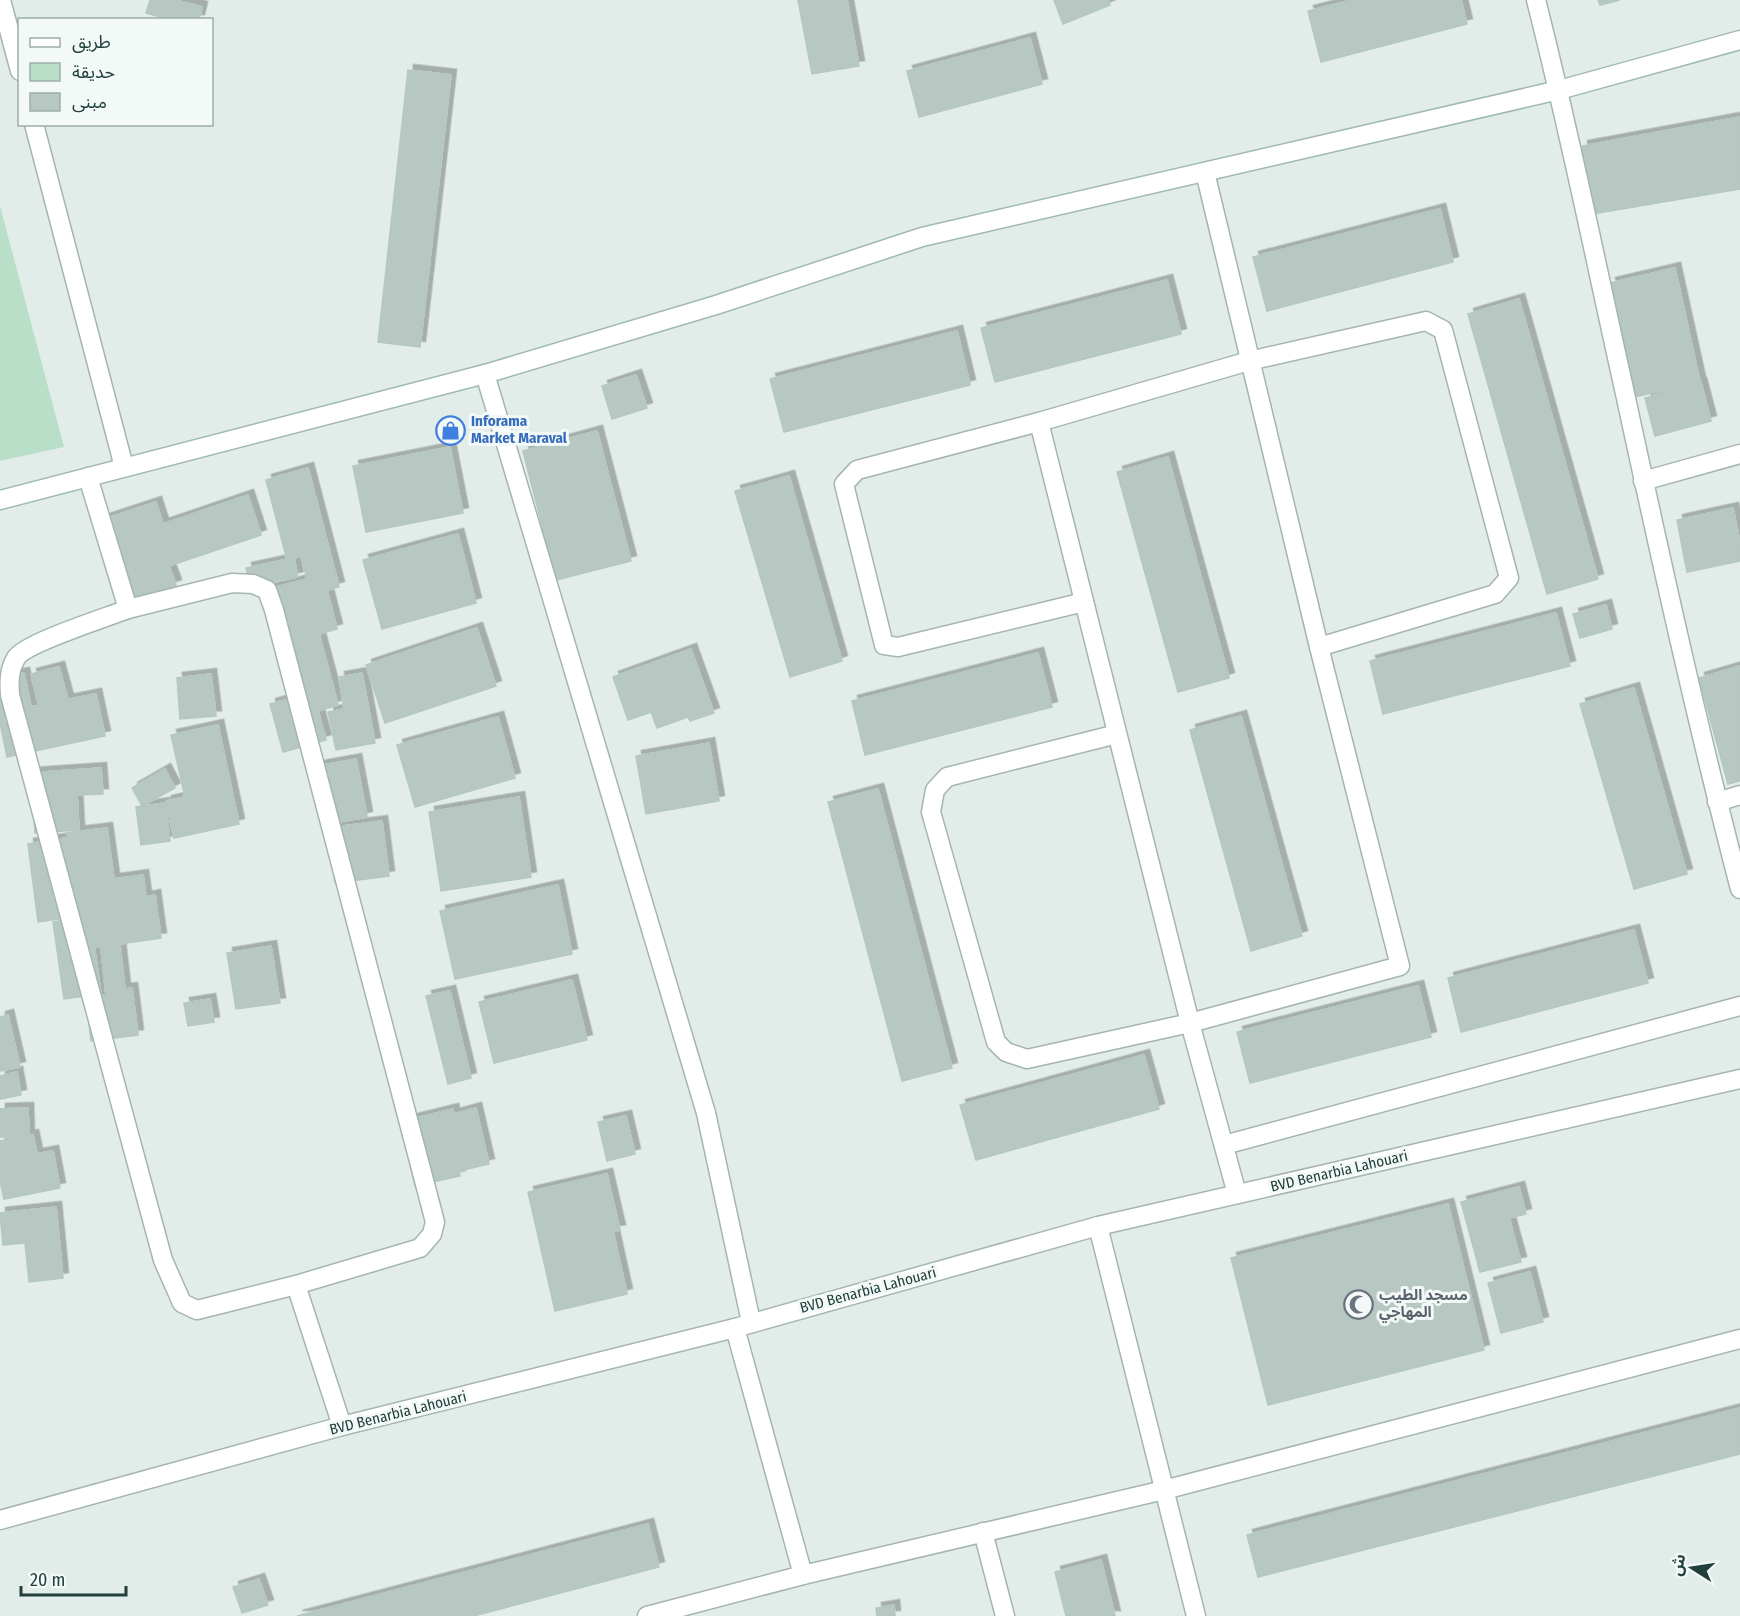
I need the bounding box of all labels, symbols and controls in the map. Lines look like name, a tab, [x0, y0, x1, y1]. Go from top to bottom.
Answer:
legend	[18, 18, 213, 126]
text: طريق	[72, 31, 111, 53]
text: حديقة	[72, 61, 115, 83]
text: مبنى	[72, 91, 107, 113]
place label: Inforama Market Maraval	[471, 412, 568, 447]
shop icon: Inforama Market Maraval	[434, 414, 466, 446]
street label: BVD Benarbia Lahouari	[1269, 1146, 1409, 1196]
street label: BVD Benarbia Lahouari	[798, 1263, 938, 1317]
place label: مسجد الطيب المهاجي	[1379, 1286, 1468, 1323]
mosque icon: مسجد الطيب المهاجي	[1342, 1288, 1374, 1320]
street label: BVD Benarbia Lahouari	[328, 1387, 468, 1439]
north arrow	[1662, 1538, 1722, 1598]
text: ش	[1666, 1552, 1689, 1578]
scale bar	[21, 1559, 126, 1597]
text: 20 m	[30, 1569, 65, 1591]

